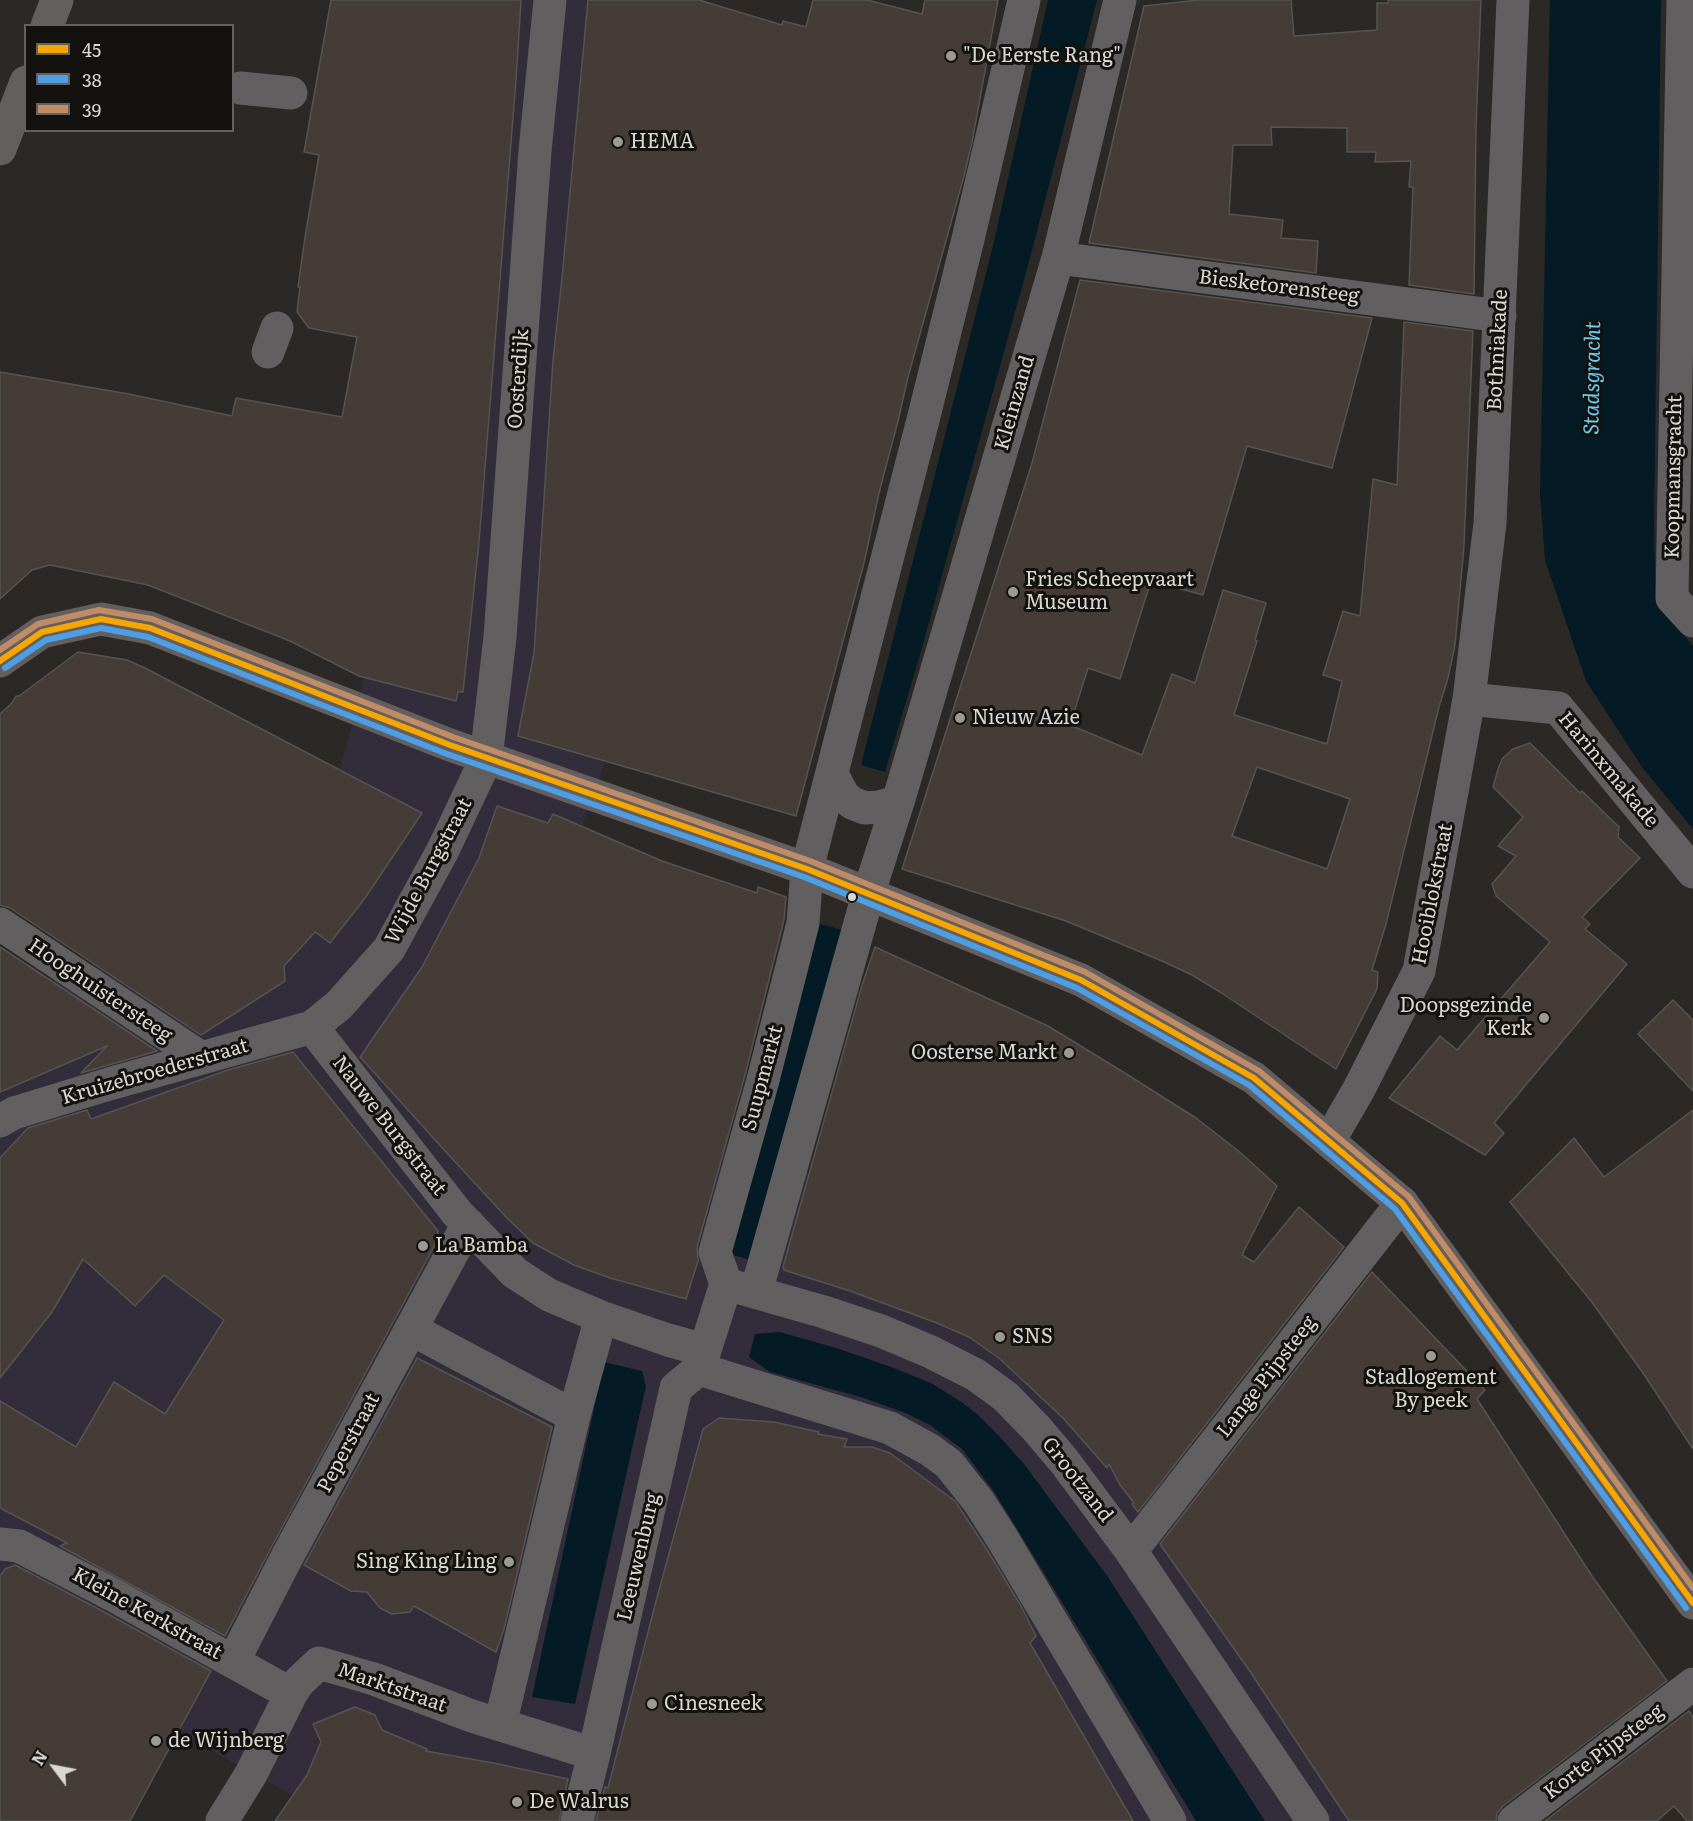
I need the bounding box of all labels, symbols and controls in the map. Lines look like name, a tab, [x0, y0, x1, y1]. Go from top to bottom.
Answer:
legend	[24, 24, 234, 132]
text: 45	[82, 36, 101, 63]
place label: "De Eerste Rang"	[963, 44, 1121, 68]
marker: "De Eerste Rang"	[944, 49, 958, 63]
text: 38	[82, 66, 102, 93]
text: 39	[82, 96, 101, 123]
place label: HEMA	[630, 130, 694, 154]
marker: HEMA	[611, 135, 625, 149]
street label: Biesketorensteeg	[1197, 265, 1361, 309]
street label: Bothniakade	[1483, 289, 1513, 411]
water label: Stadsgracht	[1579, 321, 1607, 435]
street label: Oosterdijk	[504, 328, 534, 430]
street label: Kleinzand	[990, 353, 1040, 453]
street label: Koopmansgracht	[1661, 395, 1687, 559]
place label: Fries Scheepvaart Museum	[1025, 568, 1194, 615]
marker: Fries Scheepvaart Museum	[1006, 585, 1020, 599]
place label: Nieuw Azie	[972, 706, 1080, 730]
street label: Harinxmakade	[1553, 707, 1663, 833]
marker: Nieuw Azie	[953, 711, 967, 725]
street label: Wijde Burgstraat	[380, 794, 478, 948]
street label: Hooiblokstraat	[1408, 821, 1458, 967]
unlabelled marker	[846, 891, 858, 903]
street label: Hooghuistersteeg	[24, 934, 176, 1048]
place label: Doopsgezinde Kerk	[1399, 994, 1532, 1041]
marker: Doopsgezinde Kerk	[1537, 1011, 1551, 1025]
street label: Suupmarkt	[737, 1023, 789, 1133]
street label: Kruizebroederstraat	[59, 1034, 251, 1110]
place label: Oosterse Markt	[911, 1041, 1057, 1065]
marker: Oosterse Markt	[1062, 1046, 1076, 1060]
street label: Nauwe Burgstraat	[327, 1051, 451, 1201]
place label: La Bamba	[435, 1234, 528, 1258]
marker: La Bamba	[416, 1239, 430, 1253]
street label: Lange Pijpsteeg	[1212, 1312, 1322, 1442]
place label: SNS	[1012, 1325, 1053, 1349]
marker: SNS	[993, 1330, 1007, 1344]
marker: Stadlogement By peek	[1424, 1349, 1438, 1363]
place label: Stadlogement By peek	[1365, 1366, 1497, 1413]
street label: Peperstraat	[313, 1389, 385, 1497]
street label: Grootzand	[1036, 1433, 1118, 1527]
street label: Leeuwenburg	[613, 1491, 665, 1623]
place label: Sing King Ling	[356, 1550, 497, 1574]
marker: Sing King Ling	[502, 1555, 516, 1569]
street label: Kleine Kerkstraat	[68, 1563, 226, 1665]
street label: Marktstraat	[334, 1658, 450, 1718]
place label: Cinesneek	[664, 1692, 763, 1716]
marker: Cinesneek	[645, 1697, 659, 1711]
street label: Korte Pijpsteeg	[1539, 1699, 1669, 1805]
place label: de Wijnberg	[168, 1729, 284, 1753]
marker: de Wijnberg	[149, 1734, 163, 1748]
north arrow	[24, 1737, 84, 1797]
text: N	[25, 1745, 52, 1770]
place label: De Walrus	[529, 1790, 629, 1814]
marker: De Walrus	[510, 1795, 524, 1809]

